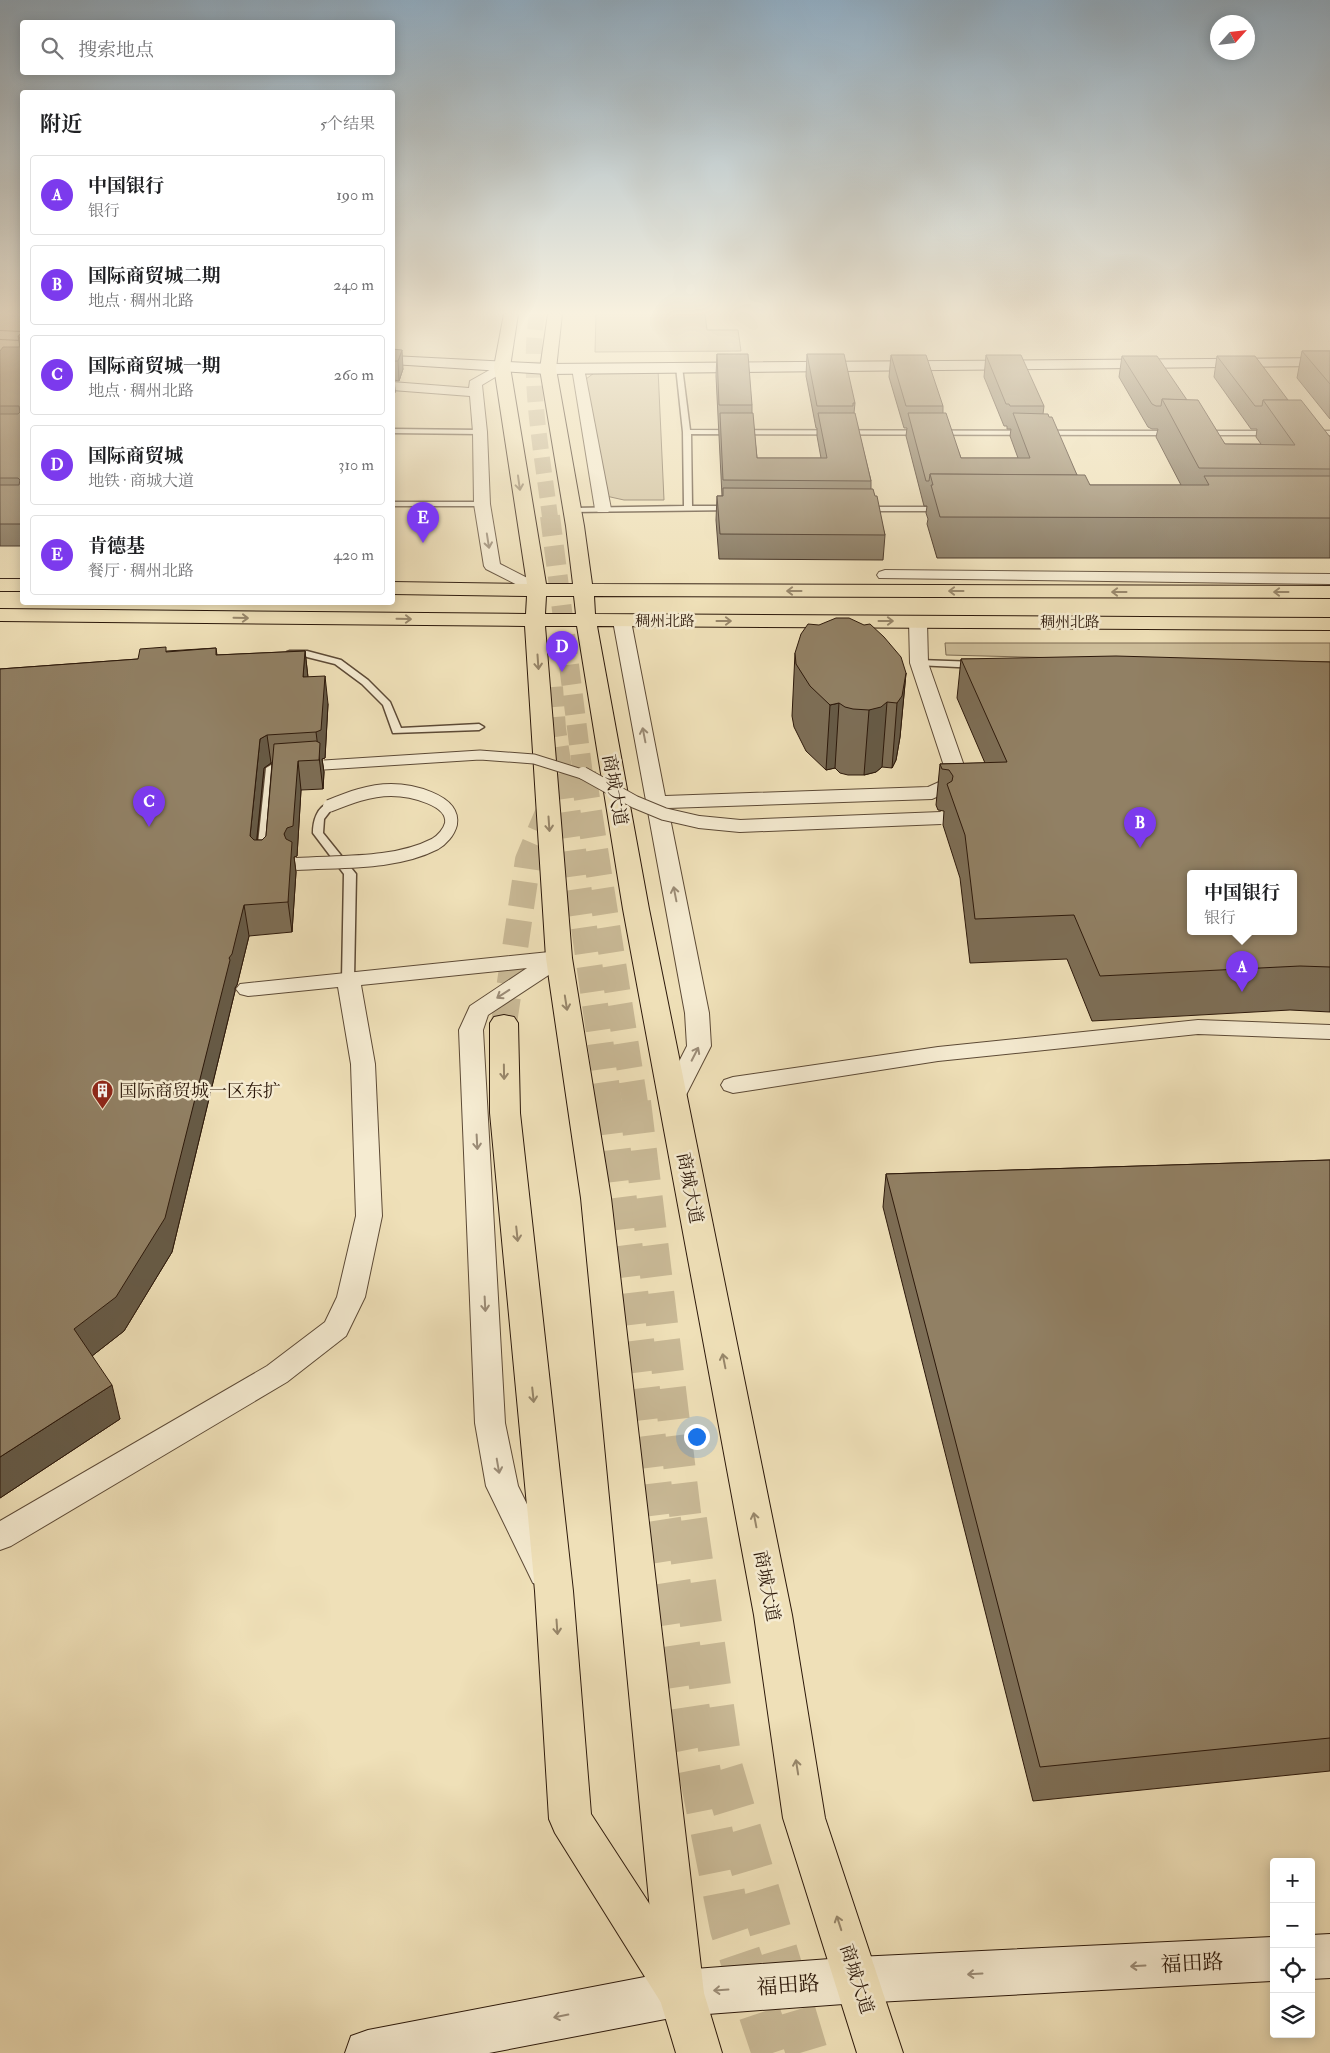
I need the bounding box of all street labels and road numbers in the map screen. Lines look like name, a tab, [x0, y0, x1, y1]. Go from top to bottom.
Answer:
street label: 稠州北路	[635, 612, 695, 631]
street label: 稠州北路	[1040, 613, 1100, 632]
street label: 商城大道	[597, 753, 632, 828]
street label: 商城大道	[671, 1151, 708, 1226]
street label: 商城大道	[748, 1549, 785, 1624]
street label: 商城大道	[834, 1941, 879, 2017]
street label: 福田路	[1160, 1948, 1224, 1979]
street label: 福田路	[756, 1970, 820, 2001]

